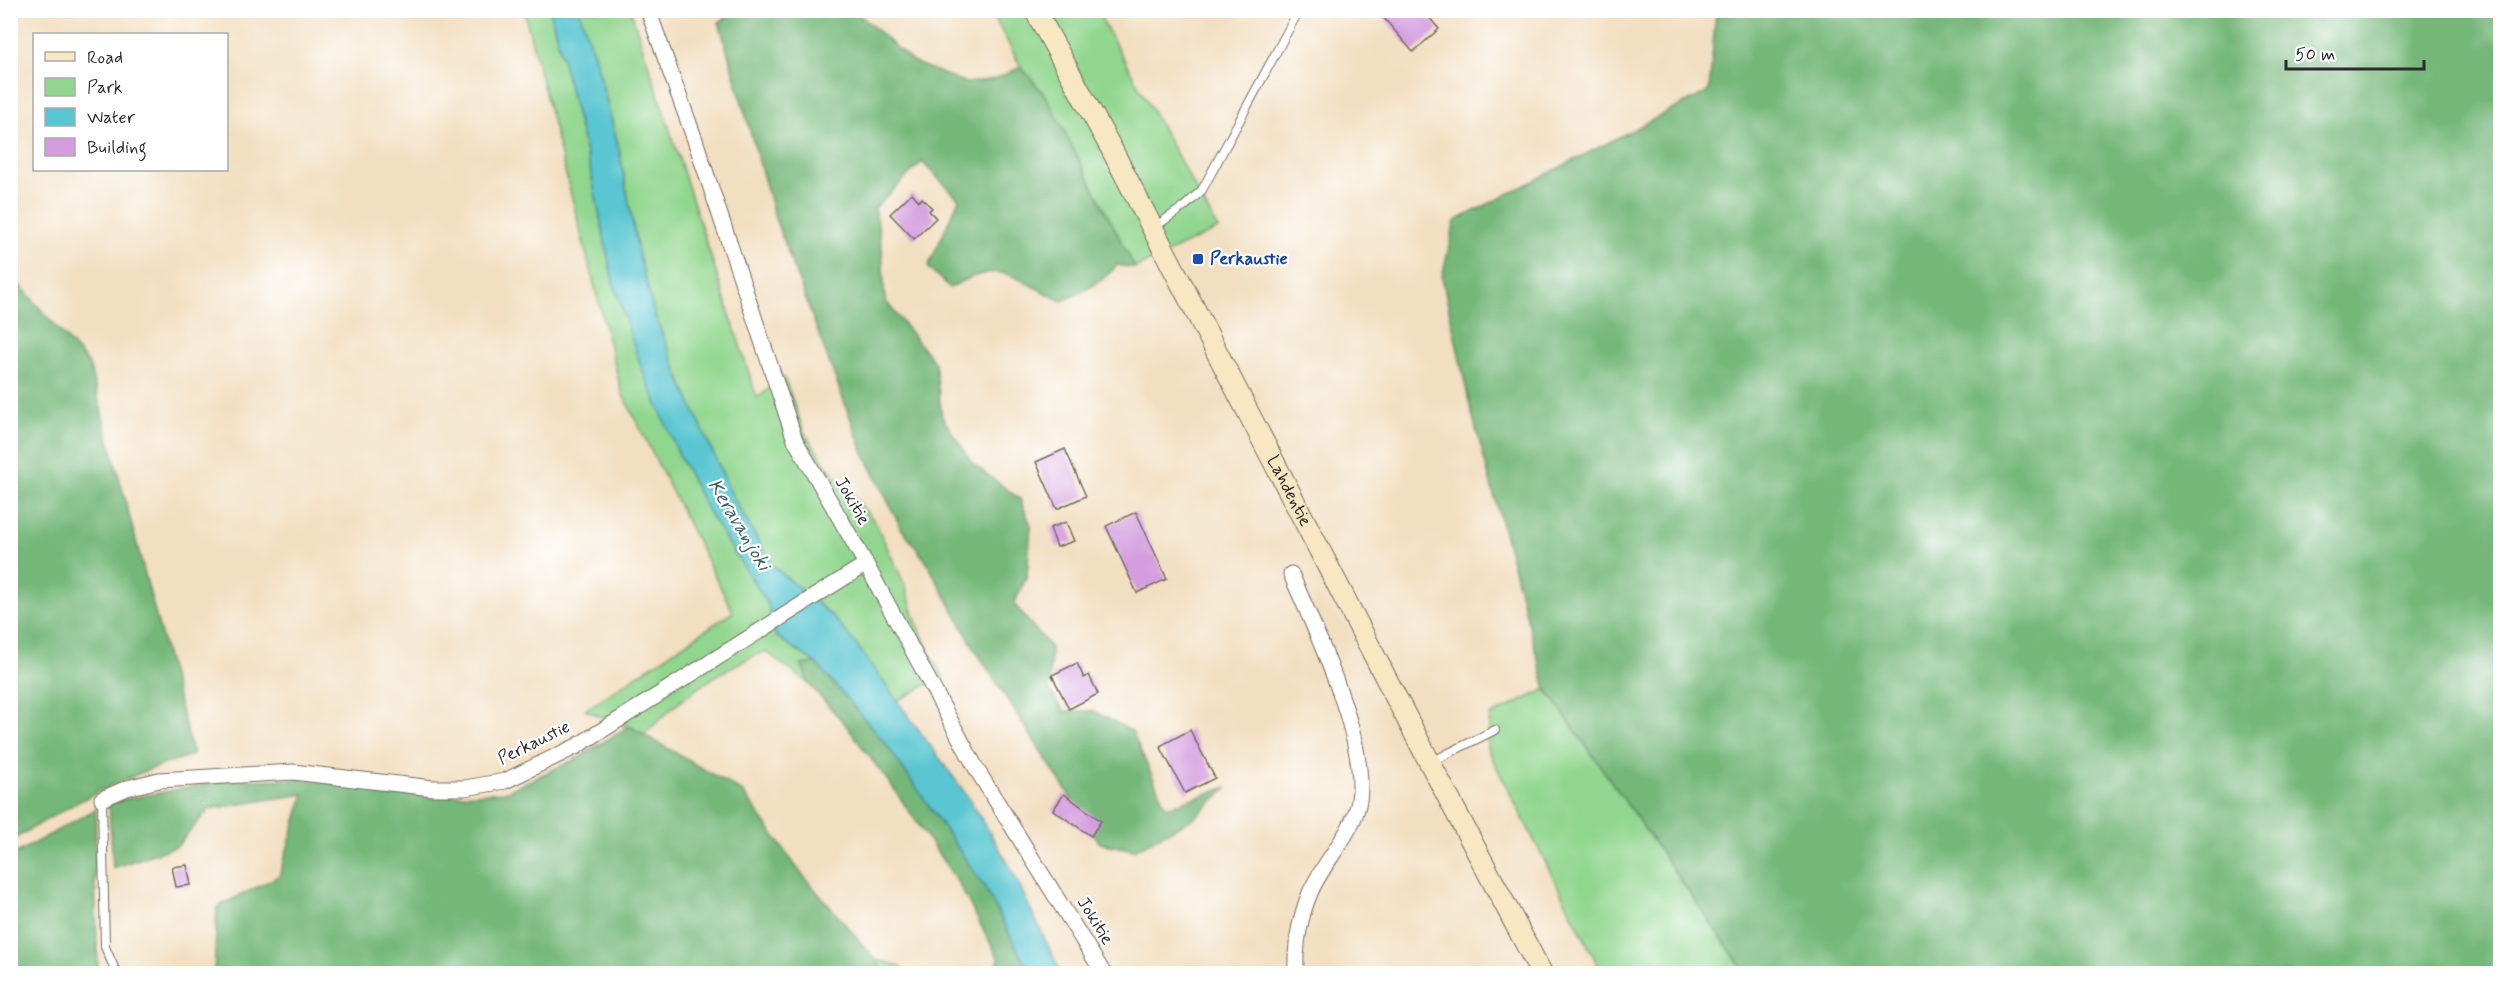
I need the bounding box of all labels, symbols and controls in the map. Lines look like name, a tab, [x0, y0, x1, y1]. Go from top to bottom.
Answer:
legend	[33, 33, 228, 171]
scale bar	[2286, 33, 2424, 71]
text: 50 m	[2295, 43, 2335, 67]
text: Road	[87, 46, 123, 70]
text: Park	[87, 76, 123, 100]
text: Water	[87, 106, 136, 130]
text: Building	[87, 136, 147, 162]
place label: Perkaustie	[1210, 247, 1288, 271]
marker: Perkaustie	[1191, 252, 1205, 266]
street label: Lahdentie	[1261, 451, 1317, 531]
street label: Jokitie	[829, 472, 875, 530]
water label: Keravanjoki	[701, 474, 778, 577]
street label: Perkaustie	[494, 715, 574, 771]
street label: Jokitie	[1071, 893, 1119, 950]

